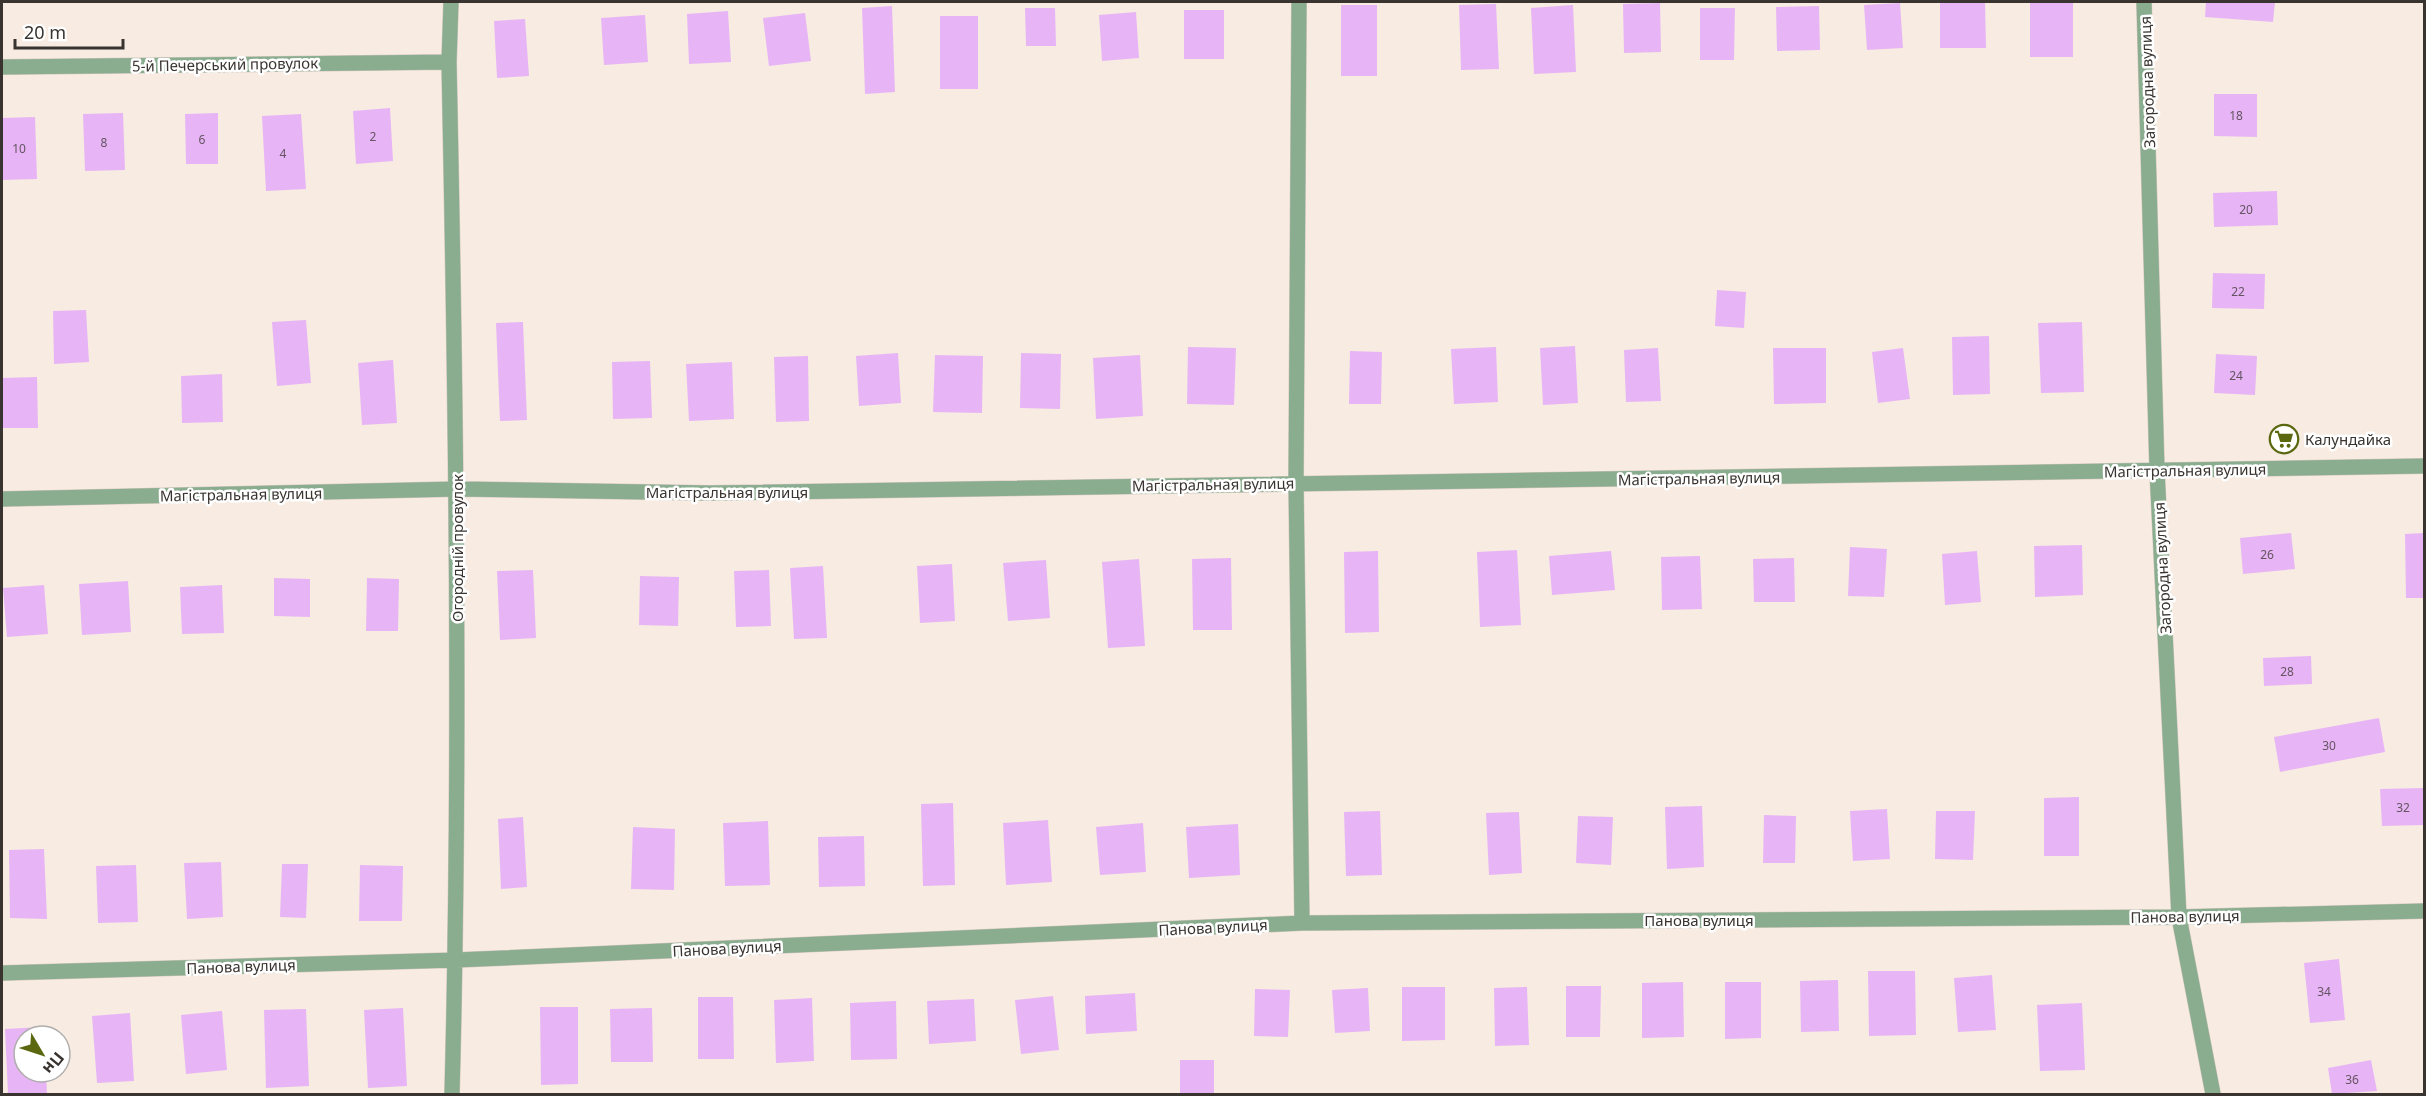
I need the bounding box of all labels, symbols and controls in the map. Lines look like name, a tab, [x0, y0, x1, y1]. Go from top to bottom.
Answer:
scale bar	[15, 12, 123, 50]
street label: Загородна вулиця	[2135, 16, 2159, 148]
text: 20 m	[24, 20, 66, 44]
street label: 5-й Печерський провулок	[132, 52, 318, 76]
house number: 18	[2229, 107, 2243, 124]
house number: 2	[370, 128, 377, 145]
house number: 6	[199, 131, 206, 148]
house number: 8	[101, 134, 108, 151]
house number: 10	[12, 140, 26, 157]
house number: 4	[280, 145, 287, 162]
house number: 20	[2239, 201, 2253, 218]
house number: 22	[2231, 283, 2245, 300]
house number: 24	[2229, 367, 2243, 384]
supermarket icon: Калундайка	[2268, 423, 2300, 455]
place label: Калундайка	[2305, 429, 2391, 449]
street label: Магістральная вулиця	[2104, 459, 2266, 481]
street label: Магістральная вулиця	[1618, 467, 1780, 489]
street label: Магістральная вулиця	[1132, 473, 1294, 495]
street label: Огородній провулок	[447, 474, 467, 622]
street label: Магістральная вулиця	[646, 482, 808, 502]
street label: Магістральная вулиця	[160, 483, 322, 505]
street label: Загородна вулиця	[2149, 502, 2175, 634]
house number: 26	[2260, 546, 2274, 563]
house number: 28	[2280, 663, 2294, 680]
house number: 30	[2322, 737, 2336, 754]
house number: 32	[2396, 799, 2410, 816]
street label: Панова вулиця	[2130, 905, 2240, 927]
street label: Панова вулиця	[1644, 910, 1754, 930]
street label: Панова вулиця	[1158, 914, 1268, 940]
street label: Панова вулиця	[672, 935, 782, 961]
street label: Панова вулиця	[186, 954, 296, 978]
house number: 34	[2317, 983, 2331, 1000]
north arrow	[12, 1024, 72, 1084]
text: Пн	[38, 1048, 69, 1079]
house number: 36	[2345, 1071, 2359, 1088]

